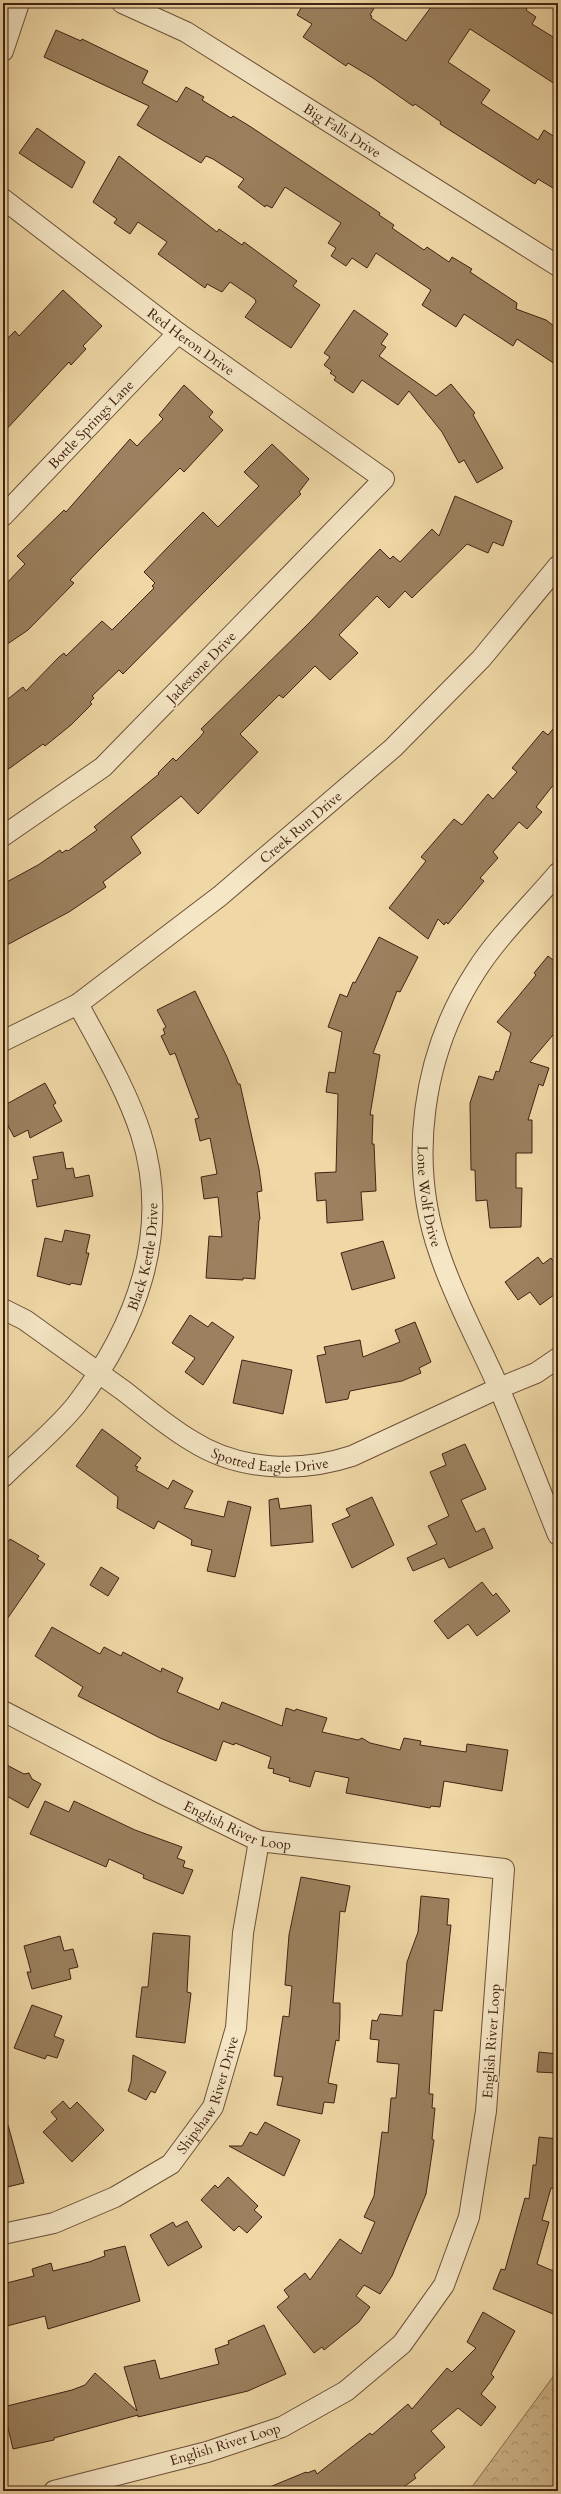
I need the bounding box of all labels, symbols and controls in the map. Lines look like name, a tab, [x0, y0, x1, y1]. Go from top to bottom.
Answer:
street label: Big Falls Drive	[300, 99, 385, 162]
street label: Red Heron Drive	[143, 304, 238, 380]
street label: Bottle Springs Lane	[44, 376, 138, 473]
street label: Jadestone Drive	[161, 627, 241, 709]
street label: Creek Run Drive	[256, 787, 346, 868]
street label: Lone Wolf Drive	[413, 1145, 446, 1250]
street label: Black Kettle Drive	[123, 1203, 162, 1314]
street label: Spotted Eagle Drive	[208, 1444, 330, 1477]
street label: English River Loop	[180, 1797, 292, 1855]
street label: English River Loop	[478, 1983, 505, 2099]
street label: Shipshaw River Drive	[173, 2034, 243, 2158]
street label: English River Loop	[167, 2419, 283, 2470]

